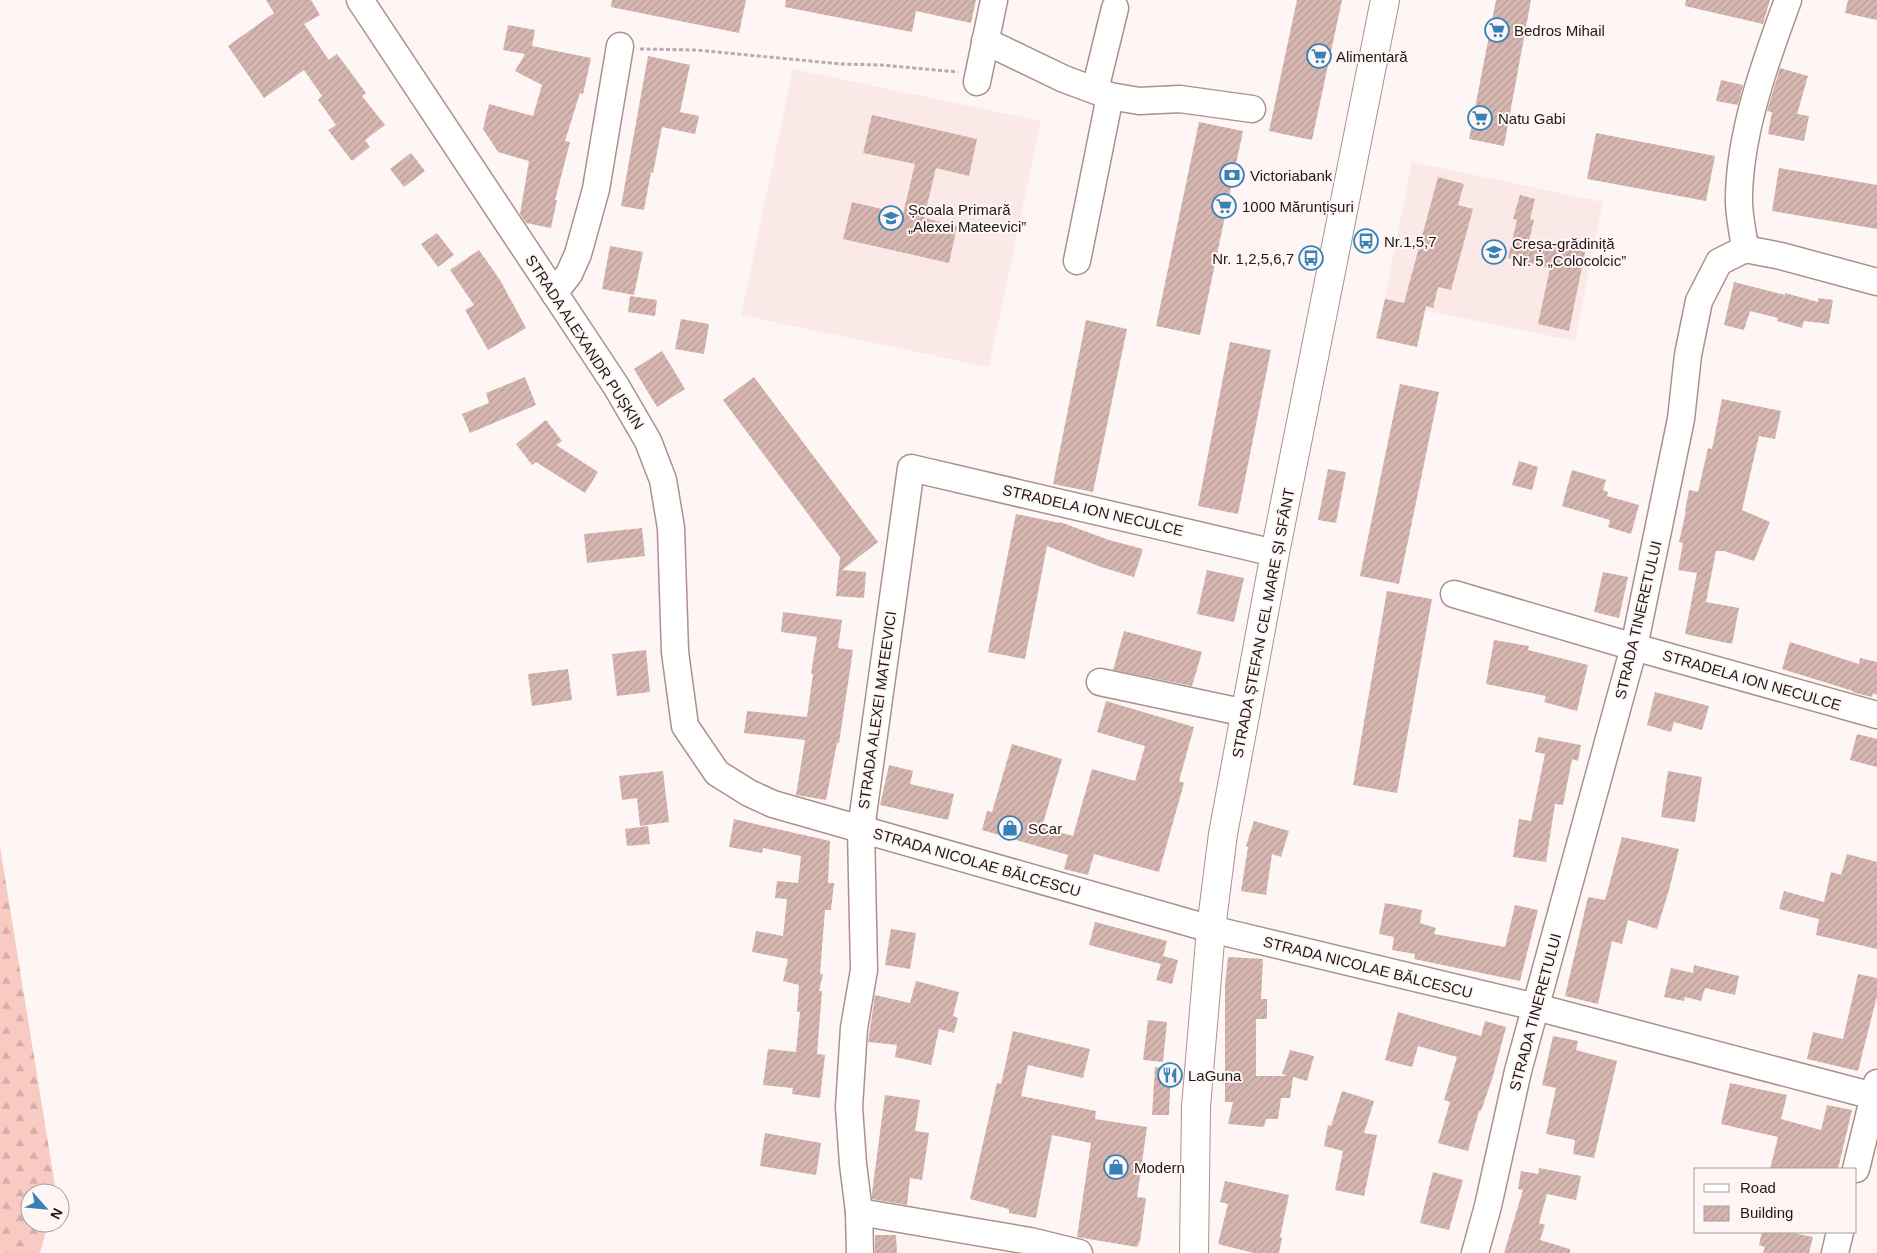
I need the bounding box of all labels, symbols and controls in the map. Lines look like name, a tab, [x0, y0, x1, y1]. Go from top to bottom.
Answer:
supermarket icon: Bedros Mihail	[1484, 17, 1510, 43]
place label: Bedros Mihail	[1514, 22, 1605, 39]
supermarket icon: Alimentară	[1306, 43, 1332, 69]
place label: Alimentară	[1336, 48, 1408, 65]
supermarket icon: Natu Gabi	[1467, 105, 1493, 131]
place label: Natu Gabi	[1498, 110, 1566, 127]
bank icon: Victoriabank	[1219, 162, 1245, 188]
place label: Victoriabank	[1250, 167, 1333, 184]
supermarket icon: 1000 Mărunțișuri	[1211, 193, 1237, 219]
place label: 1000 Mărunțișuri	[1242, 198, 1354, 215]
place label: Școala Primară „Alexei Mateevici”	[908, 201, 1026, 235]
school or university icon: Școala Primară „Alexei Mateevici”	[878, 205, 904, 231]
bus stop icon: Nr.1,5,7	[1353, 228, 1379, 254]
place label: Nr.1,5,7	[1384, 233, 1437, 250]
place label: Creșa-grădiniță Nr. 5 „Colocolcic”	[1512, 235, 1626, 269]
school or university icon: Creșa-grădiniță Nr. 5 „Colocolcic”	[1481, 239, 1507, 265]
bus stop icon: Nr. 1,2,5,6,7	[1298, 245, 1324, 271]
place label: Nr. 1,2,5,6,7	[1212, 250, 1294, 267]
street label: STRADA ALEXANDR PUȘKIN	[522, 252, 648, 432]
street label: STRADELA ION NECULCE	[1001, 481, 1185, 539]
street label: STRADA ȘTEFAN CEL MARE ȘI SFÂNT	[1228, 487, 1298, 759]
street label: STRADA TINERETULUI	[1611, 539, 1665, 701]
street label: STRADA ALEXEI MATEEVICI	[855, 610, 899, 810]
street label: STRADELA ION NECULCE	[1661, 646, 1843, 714]
shop icon: SCar	[997, 815, 1023, 841]
place label: SCar	[1028, 820, 1062, 837]
street label: STRADA NICOLAE BĂLCESCU	[871, 824, 1083, 900]
street label: STRADA TINERETULUI	[1506, 931, 1564, 1093]
street label: STRADA NICOLAE BĂLCESCU	[1262, 933, 1474, 1001]
restaurant icon: LaGuna	[1157, 1062, 1183, 1088]
place label: LaGuna	[1188, 1067, 1242, 1084]
shop icon: Modern	[1103, 1154, 1129, 1180]
place label: Modern	[1134, 1159, 1185, 1176]
legend	[1694, 1168, 1857, 1233]
text: Road	[1740, 1179, 1776, 1196]
north arrow	[20, 1183, 70, 1233]
text: Building	[1740, 1204, 1793, 1221]
text: N	[47, 1206, 66, 1222]

